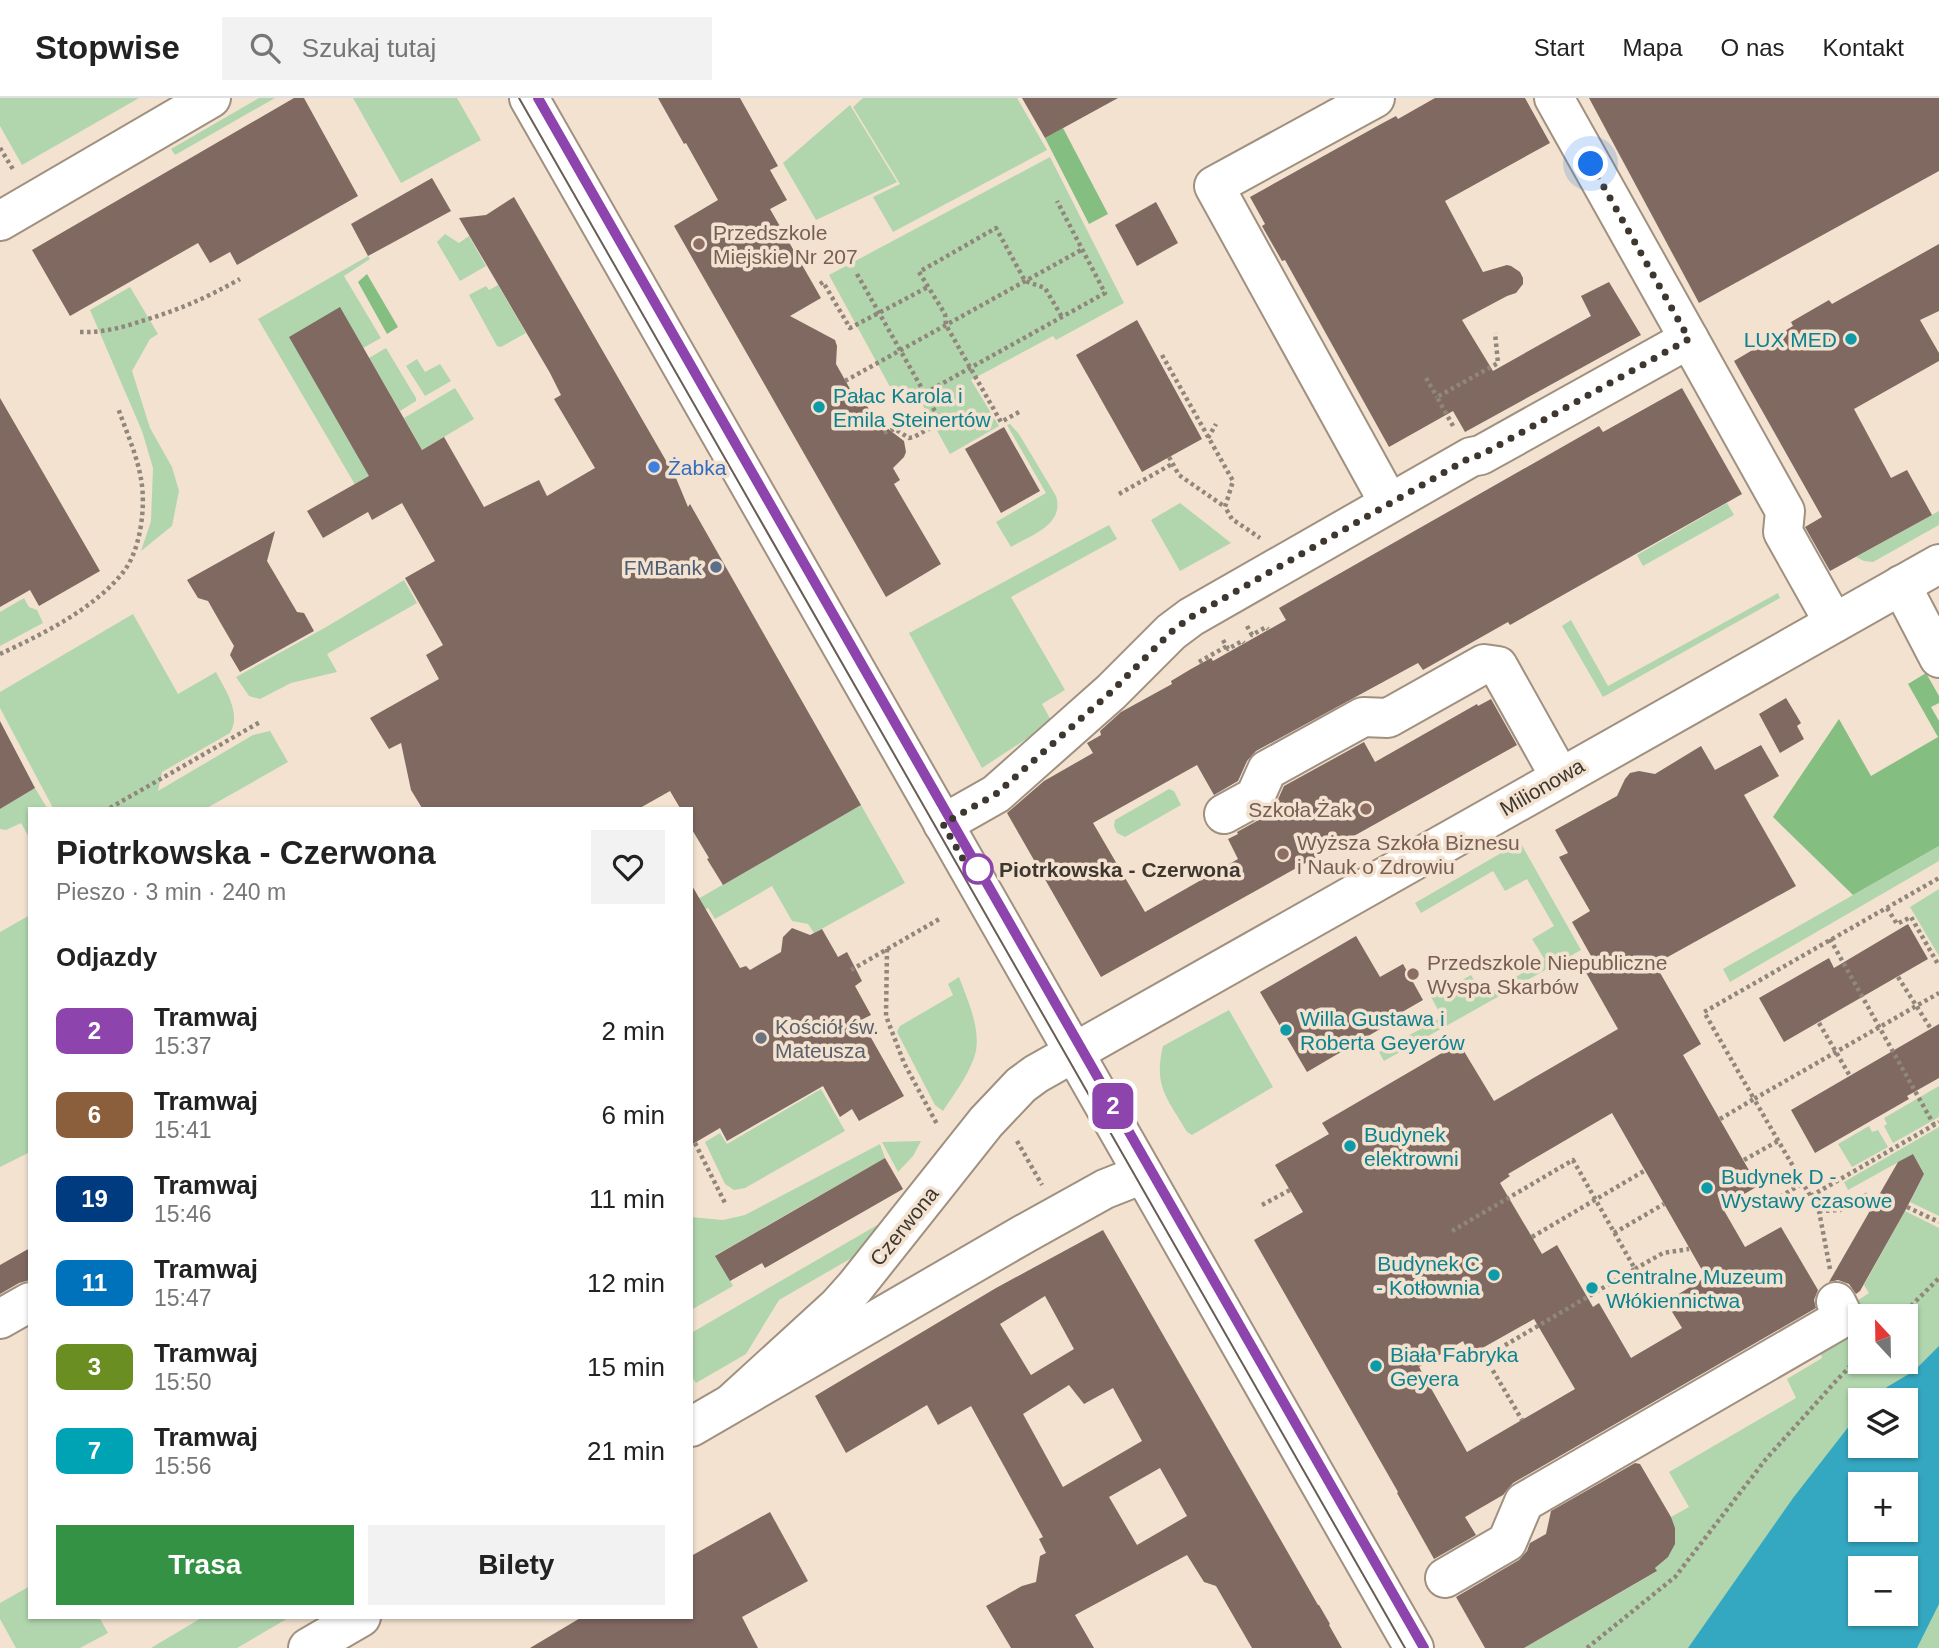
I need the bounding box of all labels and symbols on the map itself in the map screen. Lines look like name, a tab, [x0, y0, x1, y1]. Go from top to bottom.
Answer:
your location	[1573, 146, 1608, 181]
place label: Przedszkole Miejskie Nr 207	[713, 221, 858, 268]
marker: Przedszkole Miejskie Nr 207	[691, 236, 707, 252]
place label: LUX MED	[1744, 328, 1837, 351]
marker: LUX MED	[1843, 331, 1859, 347]
place label: Pałac Karola i Emila Steinertów	[833, 384, 991, 431]
marker: Pałac Karola i Emila Steinertów	[811, 399, 827, 415]
place label: Żabka	[668, 456, 727, 479]
marker: Żabka	[646, 459, 662, 475]
place label: FMBank	[624, 556, 702, 579]
marker: FMBank	[708, 559, 724, 575]
street label: Milionowa	[1496, 754, 1588, 820]
place label: Szkoła Żak	[1248, 798, 1352, 821]
marker: Szkoła Żak	[1358, 801, 1374, 817]
place label: Wyższa Szkoła Biznesu i Nauk o Zdrowiu	[1297, 831, 1520, 878]
marker: Wyższa Szkoła Biznesu i Nauk o Zdrowiu	[1275, 846, 1291, 862]
marker: Piotrkowska - Czerwona	[963, 854, 993, 884]
place label: Piotrkowska - Czerwona	[999, 858, 1241, 881]
place label: Przedszkole Niepubliczne Wyspa Skarbów	[1427, 951, 1667, 998]
marker: Przedszkole Niepubliczne Wyspa Skarbów	[1405, 966, 1421, 982]
place label: Willa Gustawa i Roberta Geyerów	[1300, 1007, 1465, 1054]
place label: Kościół św. Mateusza	[775, 1015, 879, 1062]
marker: Willa Gustawa i Roberta Geyerów	[1278, 1022, 1294, 1038]
marker: Kościół św. Mateusza	[753, 1030, 769, 1046]
line badge: 2	[1090, 1083, 1136, 1129]
place label: Budynek elektrowni	[1364, 1123, 1459, 1170]
marker: Budynek elektrowni	[1342, 1138, 1358, 1154]
place label: Budynek D - Wystawy czasowe	[1721, 1165, 1892, 1212]
marker: Budynek D - Wystawy czasowe	[1699, 1180, 1715, 1196]
street label: Czerwona	[865, 1182, 943, 1270]
place label: Budynek C - Kotłownia	[1376, 1252, 1480, 1299]
place label: Centralne Muzeum Włókiennictwa	[1606, 1265, 1783, 1312]
marker: Budynek C - Kotłownia	[1486, 1267, 1502, 1283]
marker: Centralne Muzeum Włókiennictwa	[1584, 1280, 1600, 1296]
north arrow	[1848, 1304, 1918, 1374]
place label: Biała Fabryka Geyera	[1390, 1343, 1519, 1390]
marker: Biała Fabryka Geyera	[1368, 1358, 1384, 1374]

